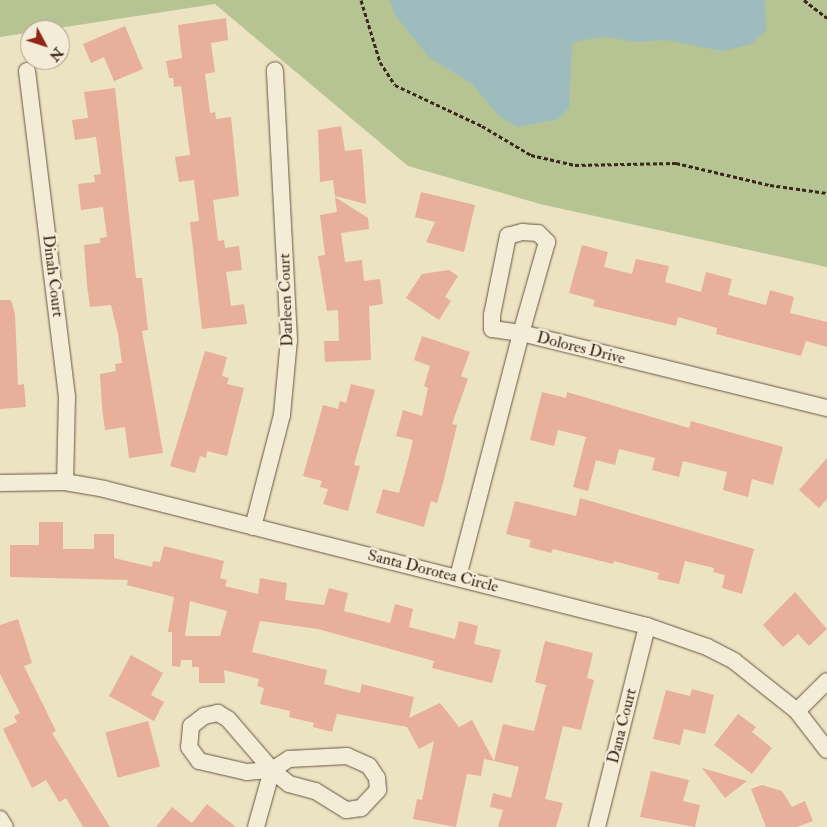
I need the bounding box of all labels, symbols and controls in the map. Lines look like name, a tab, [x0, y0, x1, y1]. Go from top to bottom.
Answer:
north arrow	[20, 20, 70, 70]
text: N	[46, 44, 67, 65]
street label: Dinah Court	[38, 234, 68, 318]
street label: Darleen Court	[275, 253, 297, 347]
street label: Dolores Drive	[535, 328, 627, 368]
street label: Santa Dorotea Circle	[366, 545, 500, 597]
street label: Dana Court	[603, 686, 641, 766]

